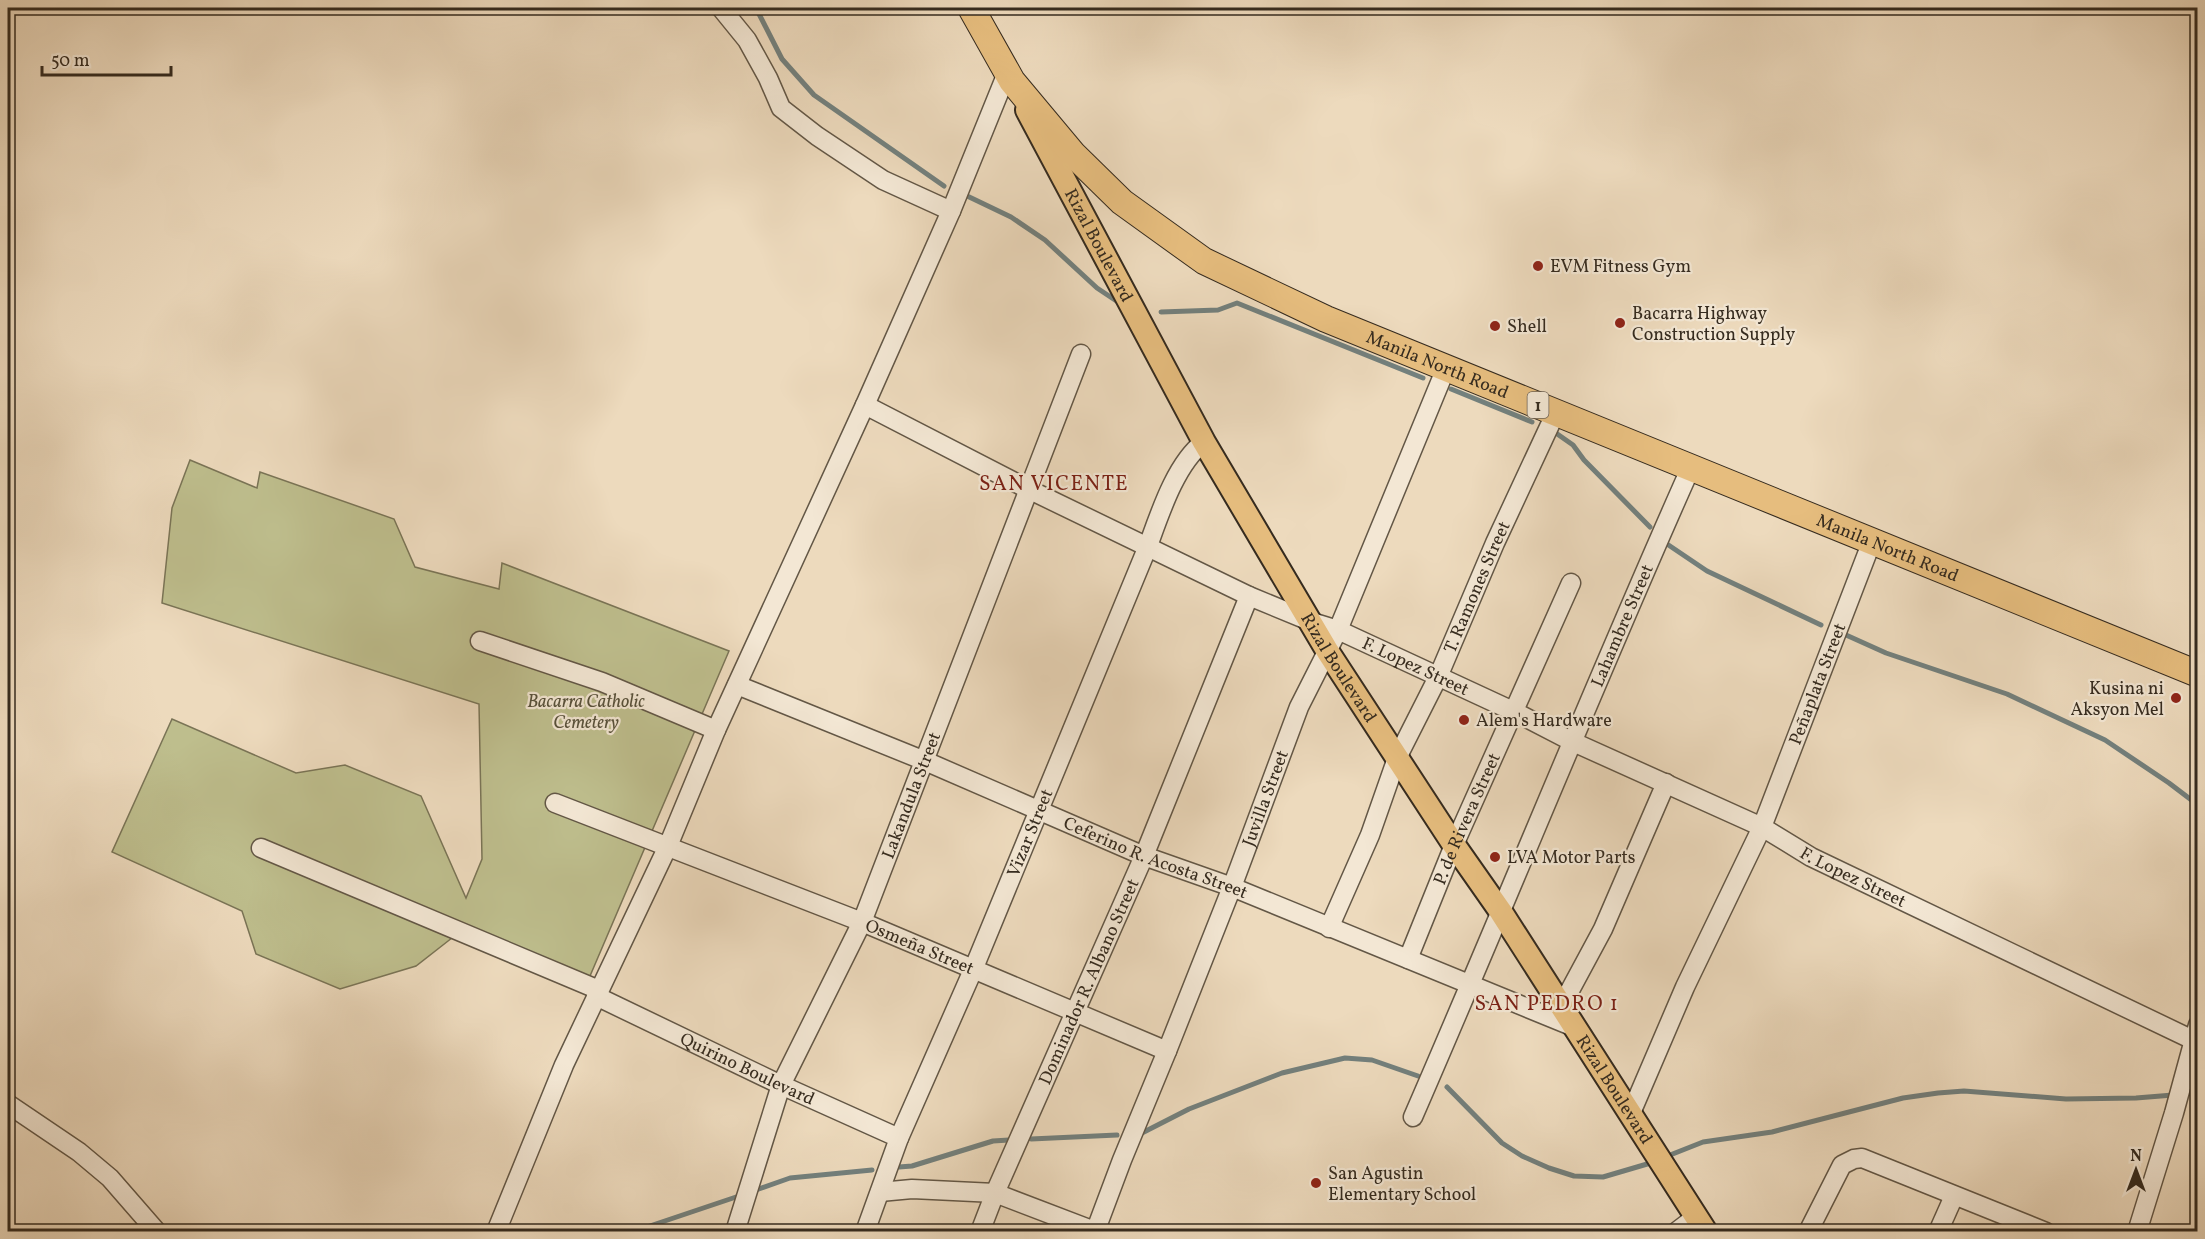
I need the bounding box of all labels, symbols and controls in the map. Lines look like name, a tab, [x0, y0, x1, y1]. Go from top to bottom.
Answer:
scale bar	[42, 39, 171, 77]
text: 50 m	[51, 49, 90, 74]
street label: Rizal Boulevard	[1057, 184, 1138, 307]
place label: EVM Fitness Gym	[1550, 255, 1691, 280]
marker: EVM Fitness Gym	[1531, 259, 1545, 273]
place label: Bacarra Highway Construction Supply	[1632, 302, 1795, 348]
place label: Shell	[1507, 315, 1547, 340]
marker: Bacarra Highway Construction Supply	[1613, 316, 1627, 330]
marker: Shell	[1488, 319, 1502, 333]
street label: Manila North Road	[1362, 326, 1512, 406]
road number: 1	[1528, 392, 1548, 418]
district label: SAN VICENTE	[979, 470, 1129, 499]
street label: Manila North Road	[1812, 509, 1962, 589]
street label: T. Ramones Street	[1439, 517, 1517, 657]
street label: Lahambre Street	[1586, 561, 1661, 691]
street label: Rizal Boulevard	[1294, 609, 1382, 728]
street label: Peñaplata Street	[1784, 620, 1853, 749]
street label: F. Lopez Street	[1358, 632, 1473, 703]
place label: Kusina ni Aksyon Mel	[2070, 677, 2164, 723]
park label: Bacarra Catholic Cemetery	[527, 690, 645, 736]
marker: Kusina ni Aksyon Mel	[2169, 691, 2183, 705]
place label: Alem's Hardware	[1476, 709, 1612, 734]
marker: Alem's Hardware	[1457, 713, 1471, 727]
street label: Lakandula Street	[877, 729, 948, 863]
street label: Juvilla Street	[1237, 747, 1296, 850]
street label: P. de Rivera Street	[1428, 749, 1508, 889]
street label: Vizar Street	[1002, 785, 1060, 881]
street label: Ceferino R. Acosta Street	[1059, 812, 1251, 906]
street label: F. Lopez Street	[1794, 842, 1910, 915]
place label: LVA Motor Parts	[1507, 846, 1635, 871]
marker: LVA Motor Parts	[1488, 850, 1502, 864]
street label: Dominador R. Albano Street	[1033, 875, 1146, 1089]
street label: Osmeña Street	[861, 914, 977, 982]
district label: SAN PEDRO 1	[1475, 990, 1619, 1019]
street label: Quirino Boulevard	[675, 1027, 818, 1113]
street label: Rizal Boulevard	[1569, 1030, 1658, 1150]
north arrow	[2106, 1140, 2166, 1200]
text: N	[2130, 1146, 2142, 1168]
place label: San Agustin Elementary School	[1328, 1162, 1476, 1208]
marker: San Agustin Elementary School	[1309, 1176, 1323, 1190]

